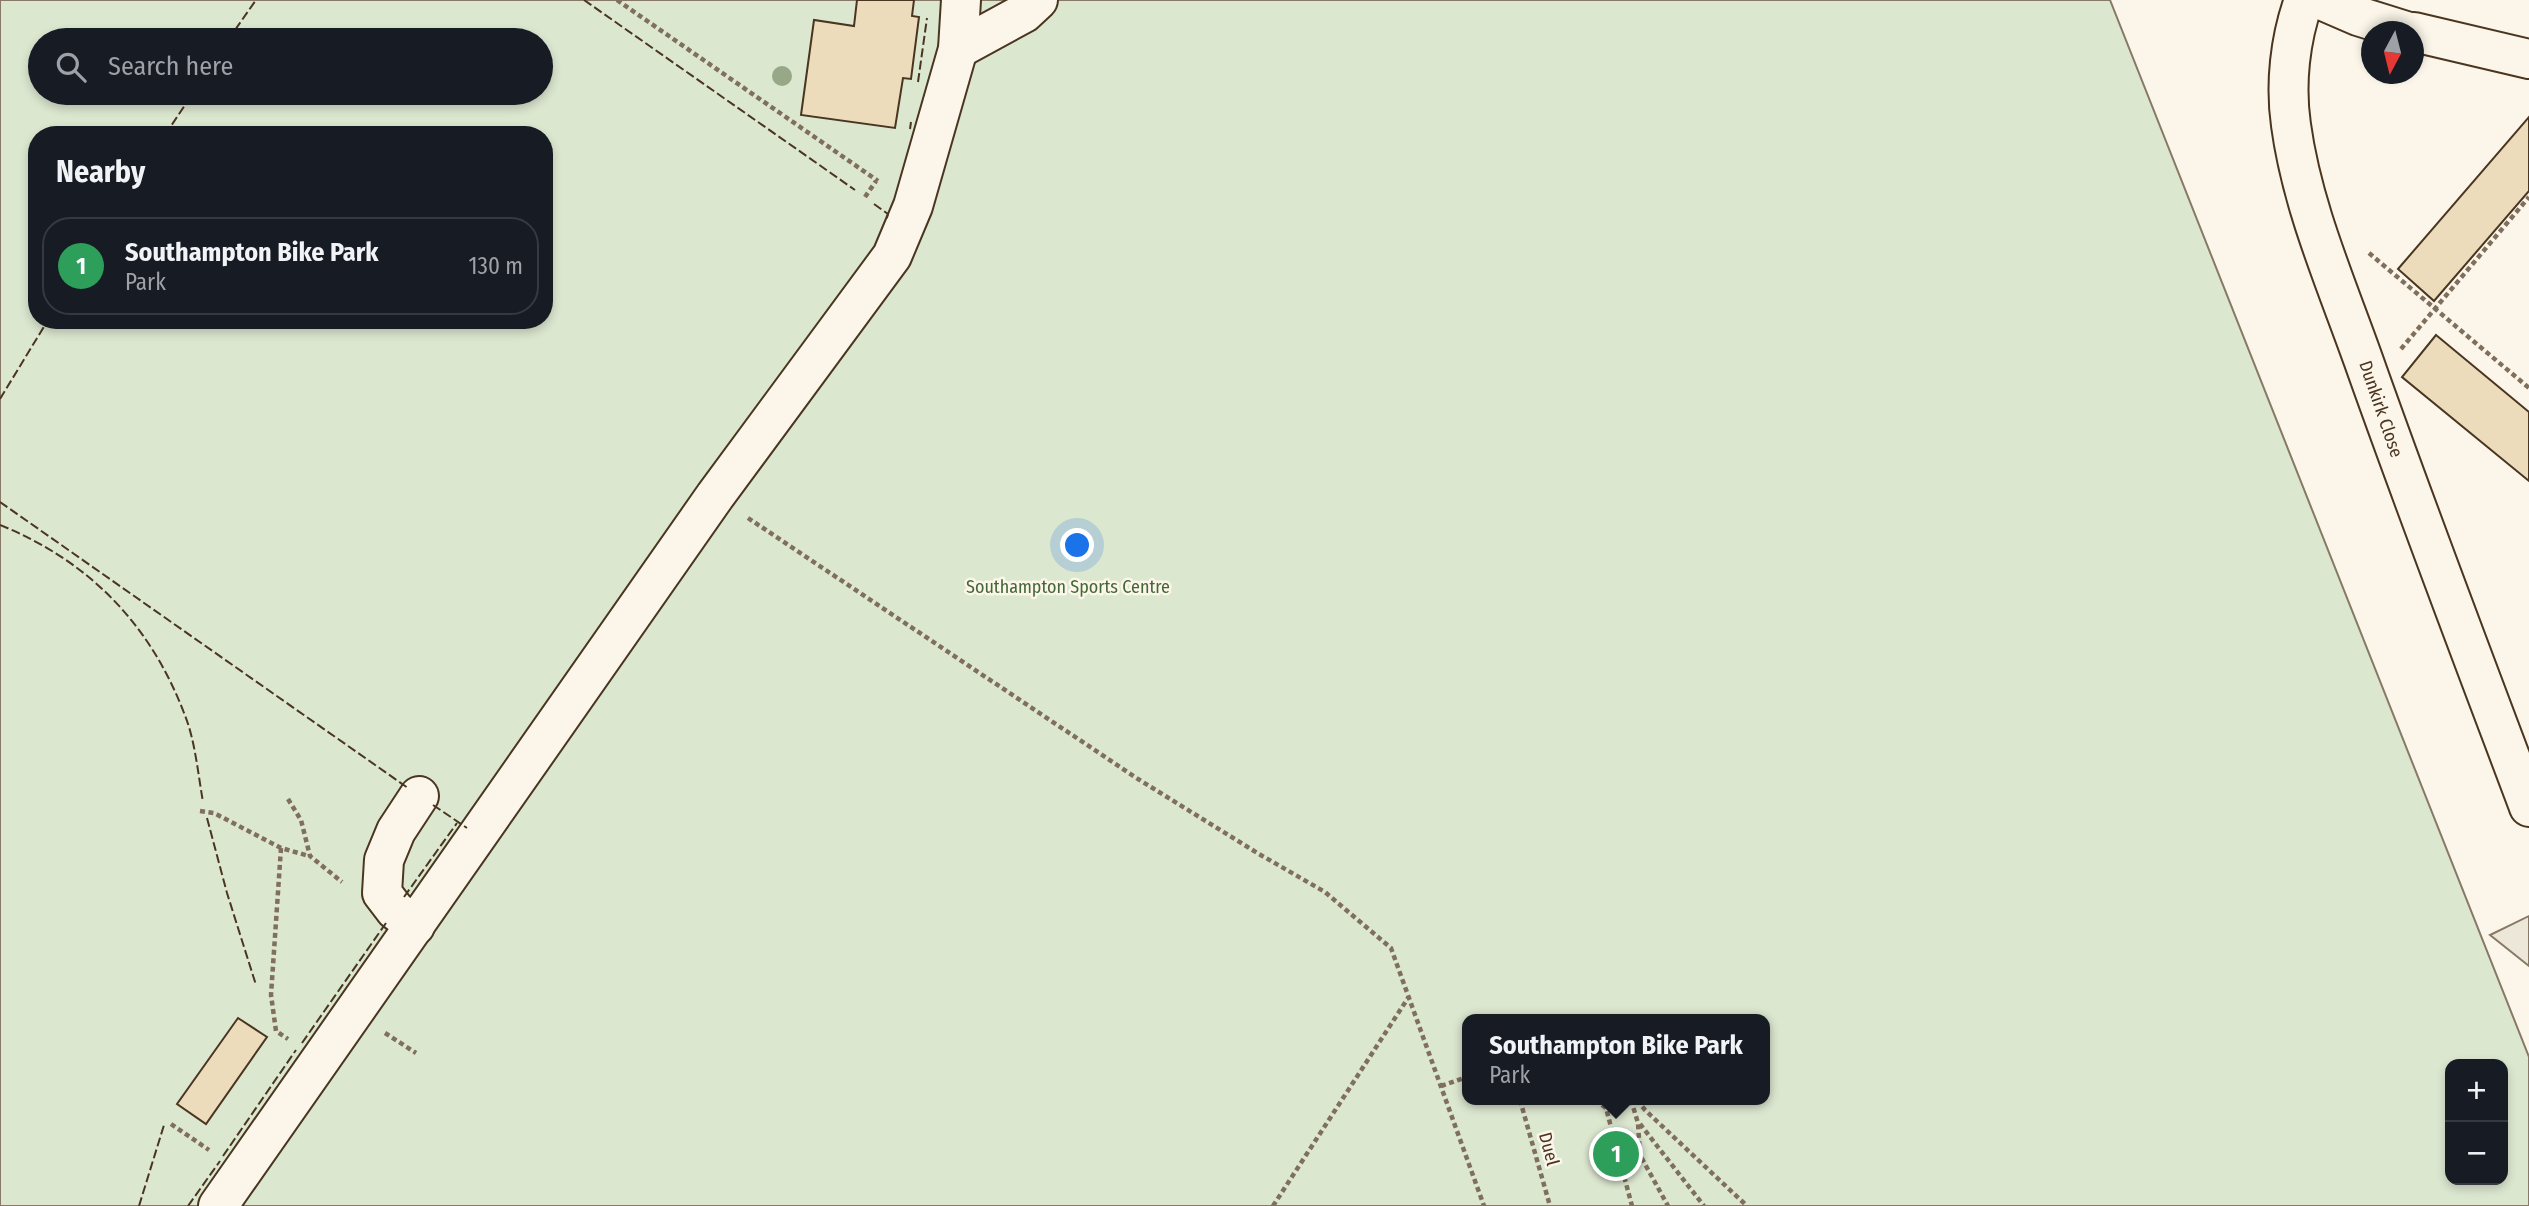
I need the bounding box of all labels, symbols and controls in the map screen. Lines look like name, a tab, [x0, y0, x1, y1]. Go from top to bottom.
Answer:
north arrow	[2361, 21, 2424, 84]
search box	[28, 28, 553, 105]
icon: search	[52, 48, 90, 86]
text: Search here	[108, 51, 233, 82]
text: Nearby	[56, 154, 145, 190]
text: Southampton Bike Park	[125, 237, 378, 268]
text: 1	[76, 252, 86, 280]
text: 130 m	[469, 252, 523, 280]
text: Park	[125, 268, 166, 296]
street label: Dunkirk Close	[2354, 358, 2408, 460]
your location	[1060, 528, 1094, 562]
park label: Southampton Sports Centre	[966, 576, 1170, 598]
popup	[1462, 1014, 1770, 1105]
text: Southampton Bike Park	[1489, 1030, 1743, 1061]
map controls	[2445, 1059, 2508, 1185]
button: +	[2445, 1059, 2508, 1122]
text: Park	[1489, 1061, 1530, 1089]
button: −	[2445, 1122, 2508, 1185]
pin: 1	[1593, 1128, 1639, 1180]
street label: Duel	[1534, 1130, 1564, 1168]

